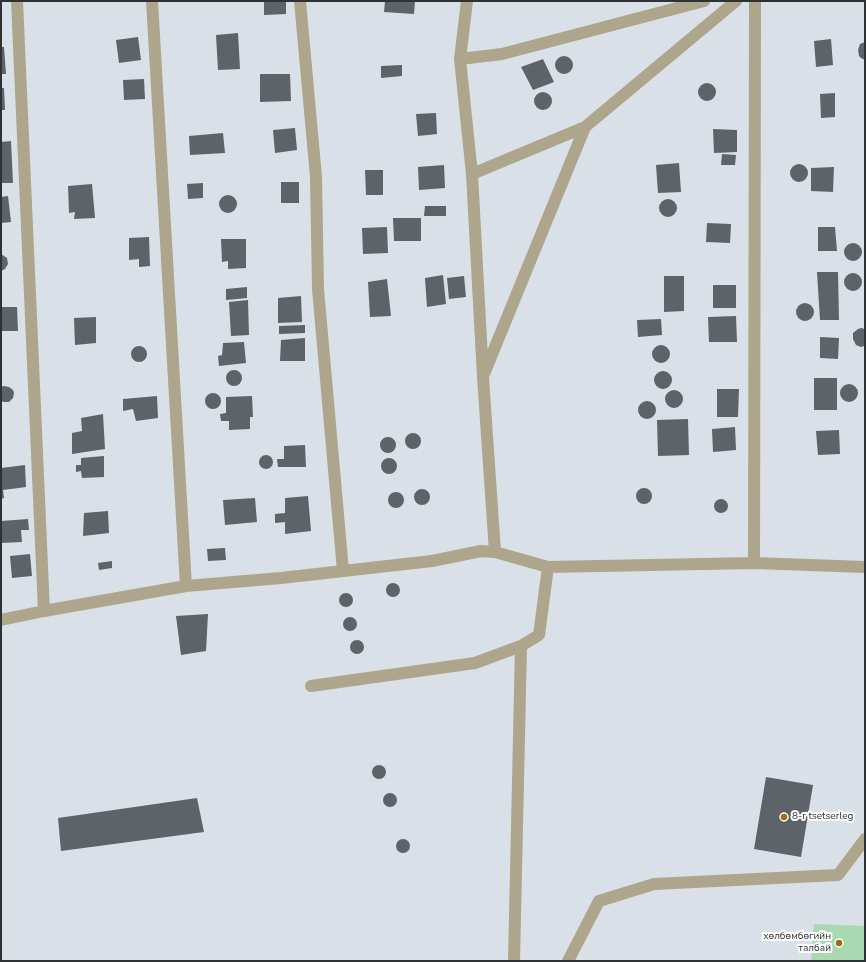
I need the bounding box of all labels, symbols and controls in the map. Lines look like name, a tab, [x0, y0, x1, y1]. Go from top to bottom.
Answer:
place label: 8-r tsetserleg	[792, 811, 853, 823]
marker: 8-r tsetserleg	[779, 812, 789, 822]
place label: хөлбөмбөгийн талбай	[763, 931, 831, 954]
marker: хөлбөмбөгийн талбай	[834, 938, 844, 948]

